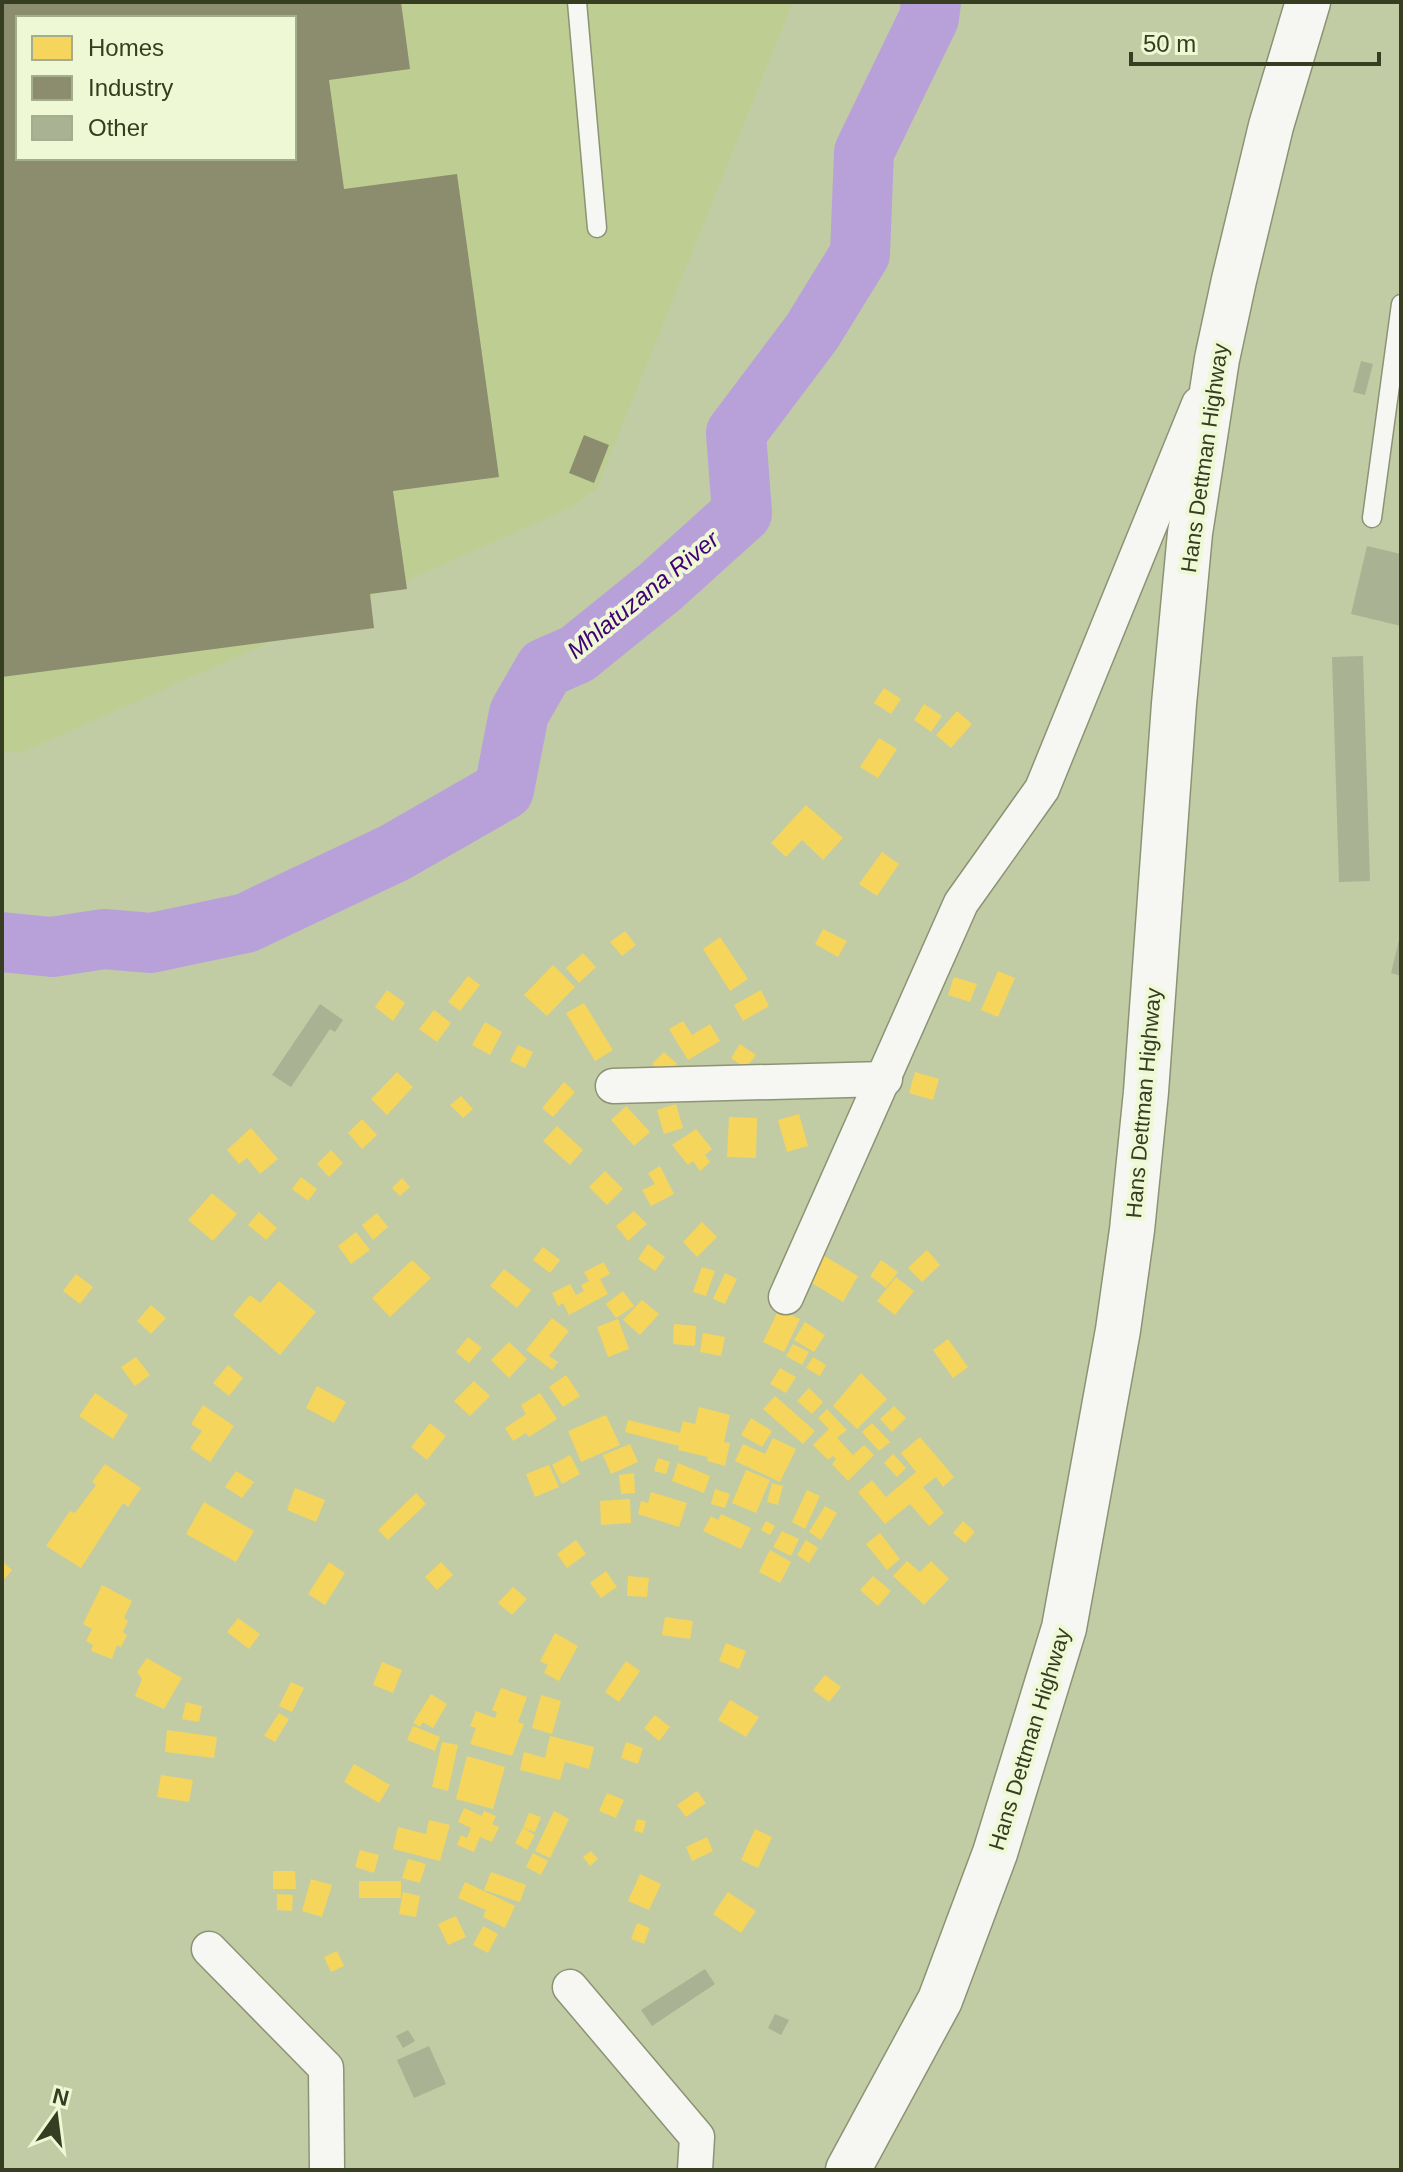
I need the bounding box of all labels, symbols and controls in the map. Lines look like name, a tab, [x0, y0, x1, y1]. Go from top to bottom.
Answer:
legend	[16, 16, 296, 160]
scale bar	[1131, 16, 1379, 66]
text: 50 m	[1143, 30, 1196, 57]
text: Homes	[88, 34, 164, 61]
text: Industry	[88, 74, 173, 101]
text: Other	[88, 114, 148, 141]
street label: Hans Dettman Highway	[1176, 342, 1233, 574]
water label: Mhlatuzana River	[562, 525, 725, 664]
street label: Hans Dettman Highway	[1121, 987, 1166, 1219]
street label: Hans Dettman Highway	[984, 1625, 1075, 1853]
north arrow	[16, 2076, 96, 2156]
text: N	[50, 2083, 71, 2111]

